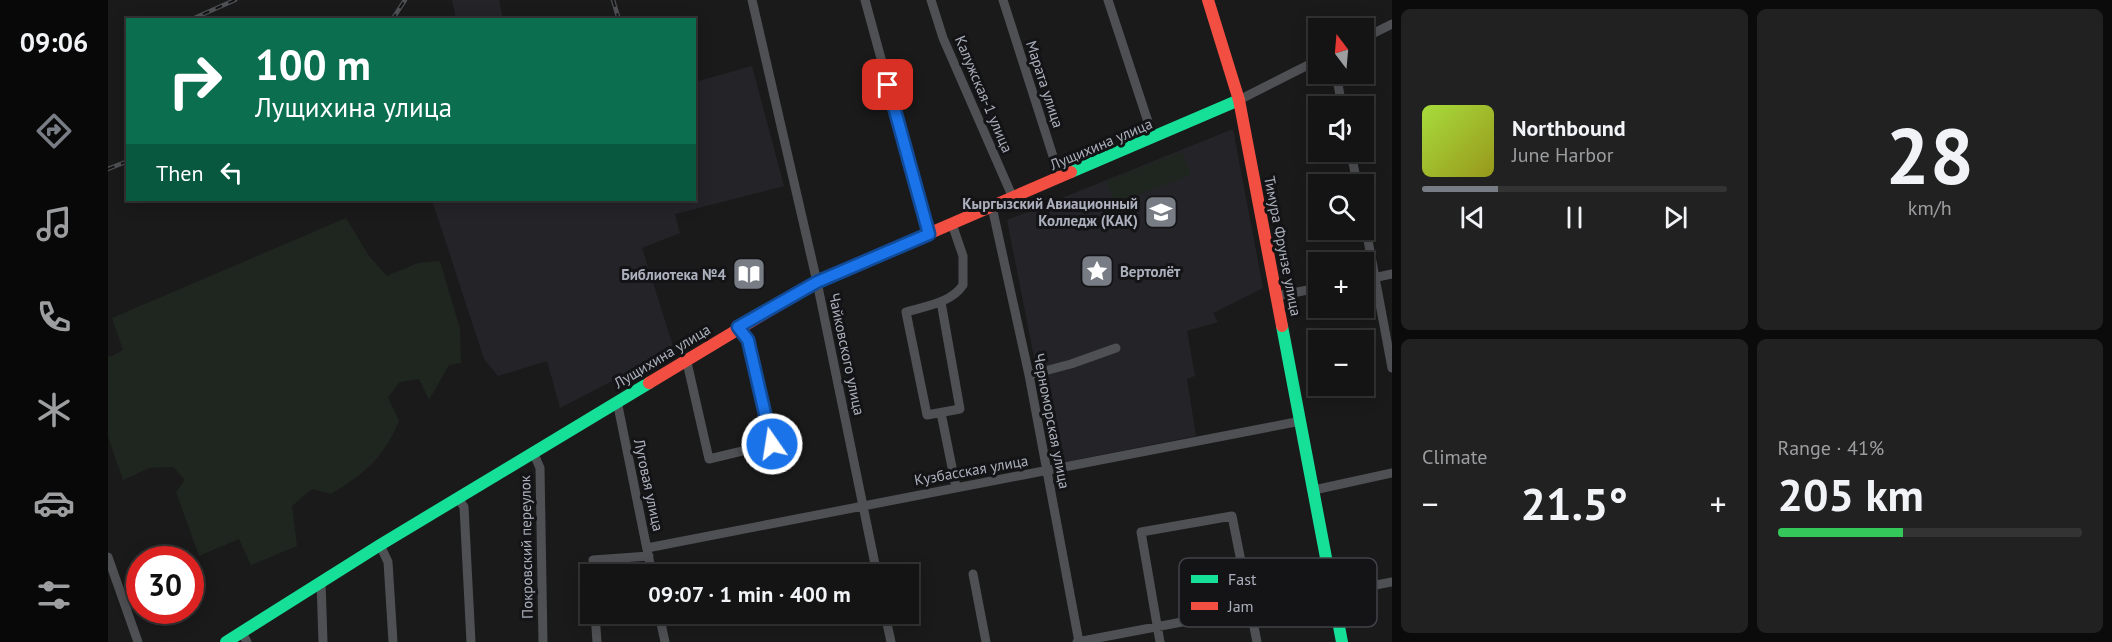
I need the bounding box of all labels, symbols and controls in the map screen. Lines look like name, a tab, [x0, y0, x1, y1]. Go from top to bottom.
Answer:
north arrow	[1308, 18, 1374, 84]
map controls	[1308, 18, 1374, 396]
text: 09:06	[20, 25, 88, 59]
street label: Калужская-1 улица	[951, 33, 1017, 155]
text: 100 m	[255, 37, 371, 92]
street label: Марата улица	[1022, 38, 1068, 130]
icon: right	[156, 42, 234, 120]
pin	[862, 59, 913, 110]
icon: arrive	[871, 68, 904, 101]
text: Лущихина улица	[255, 90, 452, 124]
button: sound	[1308, 96, 1374, 162]
text: 28	[1886, 105, 1974, 206]
icon: directions	[33, 110, 75, 152]
street label: Лущихина улица	[1046, 114, 1155, 175]
text: Northbound	[1512, 114, 1626, 142]
text: June Harbor	[1512, 142, 1614, 168]
icon: left	[215, 156, 248, 189]
text: Then	[156, 159, 203, 187]
street label: Тимура Фрунзе улица	[1260, 174, 1306, 318]
button: search	[1308, 174, 1374, 240]
place label: Кыргызский Авиационный Колледж (КАК)	[962, 194, 1138, 230]
school or university icon: Кыргызский Авиационный Колледж (КАК)	[1143, 194, 1179, 230]
text: km/h	[1908, 195, 1952, 221]
icon: previous	[1456, 201, 1489, 234]
icon: pause	[1558, 201, 1591, 234]
icon: next	[1659, 201, 1692, 234]
icon: music	[33, 203, 75, 245]
button: +	[1308, 252, 1374, 318]
place icon: Вертолёт	[1079, 253, 1115, 289]
library icon: Библиотека №4	[731, 256, 767, 292]
place label: Вертолёт	[1120, 262, 1181, 281]
place label: Библиотека №4	[621, 265, 726, 284]
street label: Чайковского улица	[825, 291, 869, 417]
icon: phone	[33, 296, 75, 338]
street label: Лущихина улица	[609, 320, 714, 393]
button: −	[1308, 330, 1374, 396]
street label: Черноморская улица	[1030, 352, 1074, 490]
icon: climate	[33, 389, 75, 431]
position arrow	[740, 412, 804, 476]
text: Range · 41%	[1778, 435, 1884, 461]
street label: Луговая улица	[630, 436, 668, 533]
text: Climate	[1422, 444, 1488, 470]
street label: Кузбасская улица	[913, 451, 1029, 489]
text: 205 km	[1778, 465, 1924, 523]
street label: Покровский переулок	[515, 474, 537, 619]
text: 21.5°	[1521, 474, 1628, 532]
icon: car	[33, 482, 75, 524]
text: −	[1422, 482, 1439, 525]
text: +	[1710, 482, 1727, 525]
speed limit sign: 30	[126, 546, 204, 624]
legend	[1179, 558, 1377, 627]
text: Fast	[1228, 569, 1257, 589]
icon: filters	[33, 574, 75, 616]
text: 09:07 · 1 min · 400 m	[648, 580, 851, 608]
text: Jam	[1227, 596, 1254, 616]

